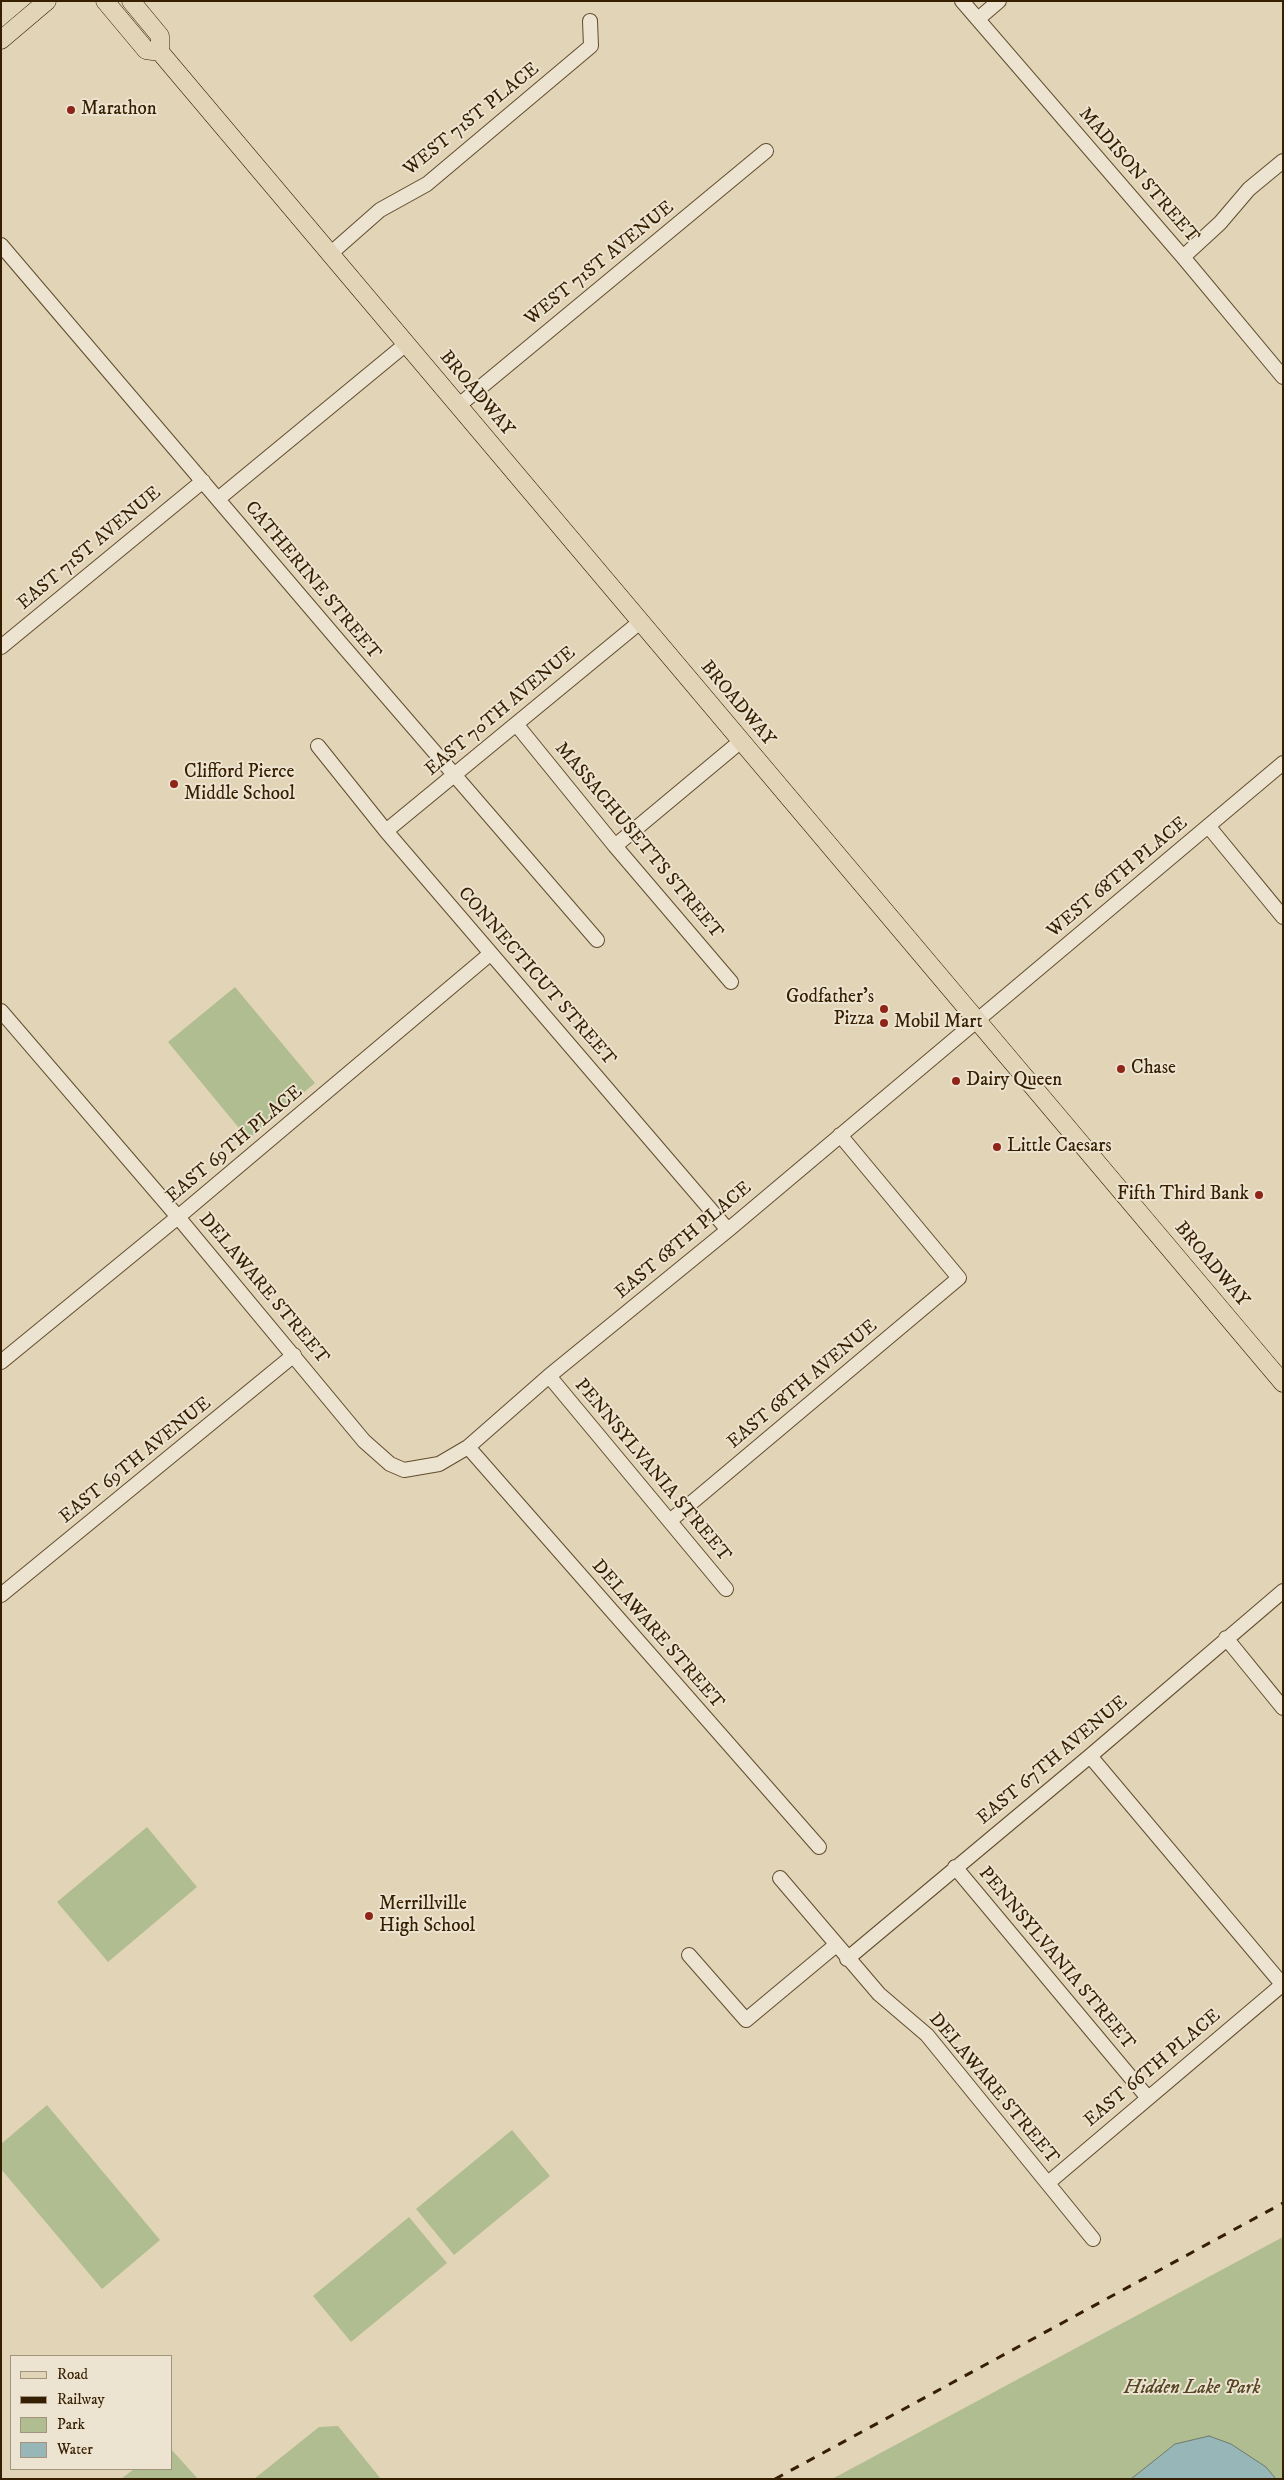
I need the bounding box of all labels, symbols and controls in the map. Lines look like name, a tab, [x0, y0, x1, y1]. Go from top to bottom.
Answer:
street label: WEST 71ST PLACE	[400, 58, 544, 182]
place label: Marathon	[81, 99, 157, 121]
street label: MADISON STREET	[1073, 103, 1203, 249]
marker: Marathon	[65, 104, 77, 116]
street label: WEST 71ST AVENUE	[521, 197, 679, 331]
street label: BROADWAY	[434, 347, 518, 441]
street label: EAST 71ST AVENUE	[14, 482, 166, 616]
street label: CATHERINE STREET	[239, 497, 385, 665]
street label: EAST 70TH AVENUE	[421, 642, 581, 782]
street label: BROADWAY	[695, 657, 779, 751]
street label: MASSACHUSETTS STREET	[549, 738, 727, 944]
place label: Clifford Pierce Middle School	[184, 762, 295, 806]
marker: Clifford Pierce Middle School	[168, 778, 180, 790]
street label: WEST 68TH PLACE	[1043, 813, 1193, 943]
street label: CONNECTICUT STREET	[452, 883, 620, 1071]
place label: Godfather's Pizza	[786, 987, 874, 1031]
marker: Godfather's Pizza	[878, 1003, 890, 1015]
place label: Mobil Mart	[894, 1012, 982, 1034]
marker: Mobil Mart	[878, 1017, 890, 1029]
place label: Chase	[1131, 1058, 1176, 1080]
marker: Chase	[1115, 1063, 1127, 1075]
place label: Dairy Queen	[966, 1070, 1062, 1092]
marker: Dairy Queen	[950, 1075, 962, 1087]
street label: EAST 69TH PLACE	[162, 1081, 308, 1209]
place label: Little Caesars	[1007, 1136, 1112, 1158]
marker: Little Caesars	[991, 1141, 1003, 1153]
street label: EAST 68TH PLACE	[611, 1177, 757, 1305]
place label: Fifth Third Bank	[1117, 1184, 1249, 1206]
marker: Fifth Third Bank	[1253, 1189, 1265, 1201]
street label: DELAWARE STREET	[193, 1209, 333, 1369]
street label: BROADWAY	[1169, 1218, 1253, 1312]
street label: EAST 68TH AVENUE	[723, 1316, 883, 1454]
street label: PENNSYLVANIA STREET	[569, 1375, 735, 1567]
street label: EAST 69TH AVENUE	[56, 1393, 216, 1529]
street label: DELAWARE STREET	[586, 1556, 728, 1714]
street label: EAST 67TH AVENUE	[973, 1691, 1133, 1831]
street label: PENNSYLVANIA STREET	[973, 1863, 1139, 2055]
place label: Merrillville High School	[379, 1894, 475, 1938]
marker: Merrillville High School	[363, 1910, 375, 1922]
street label: EAST 66TH PLACE	[1080, 2005, 1226, 2133]
street label: DELAWARE STREET	[923, 2009, 1063, 2169]
legend	[10, 2355, 172, 2470]
text: Road	[57, 2365, 88, 2384]
park label: Hidden Lake Park	[1124, 2378, 1260, 2400]
text: Railway	[57, 2390, 105, 2409]
text: Park	[57, 2415, 85, 2434]
text: Water	[57, 2440, 93, 2459]

